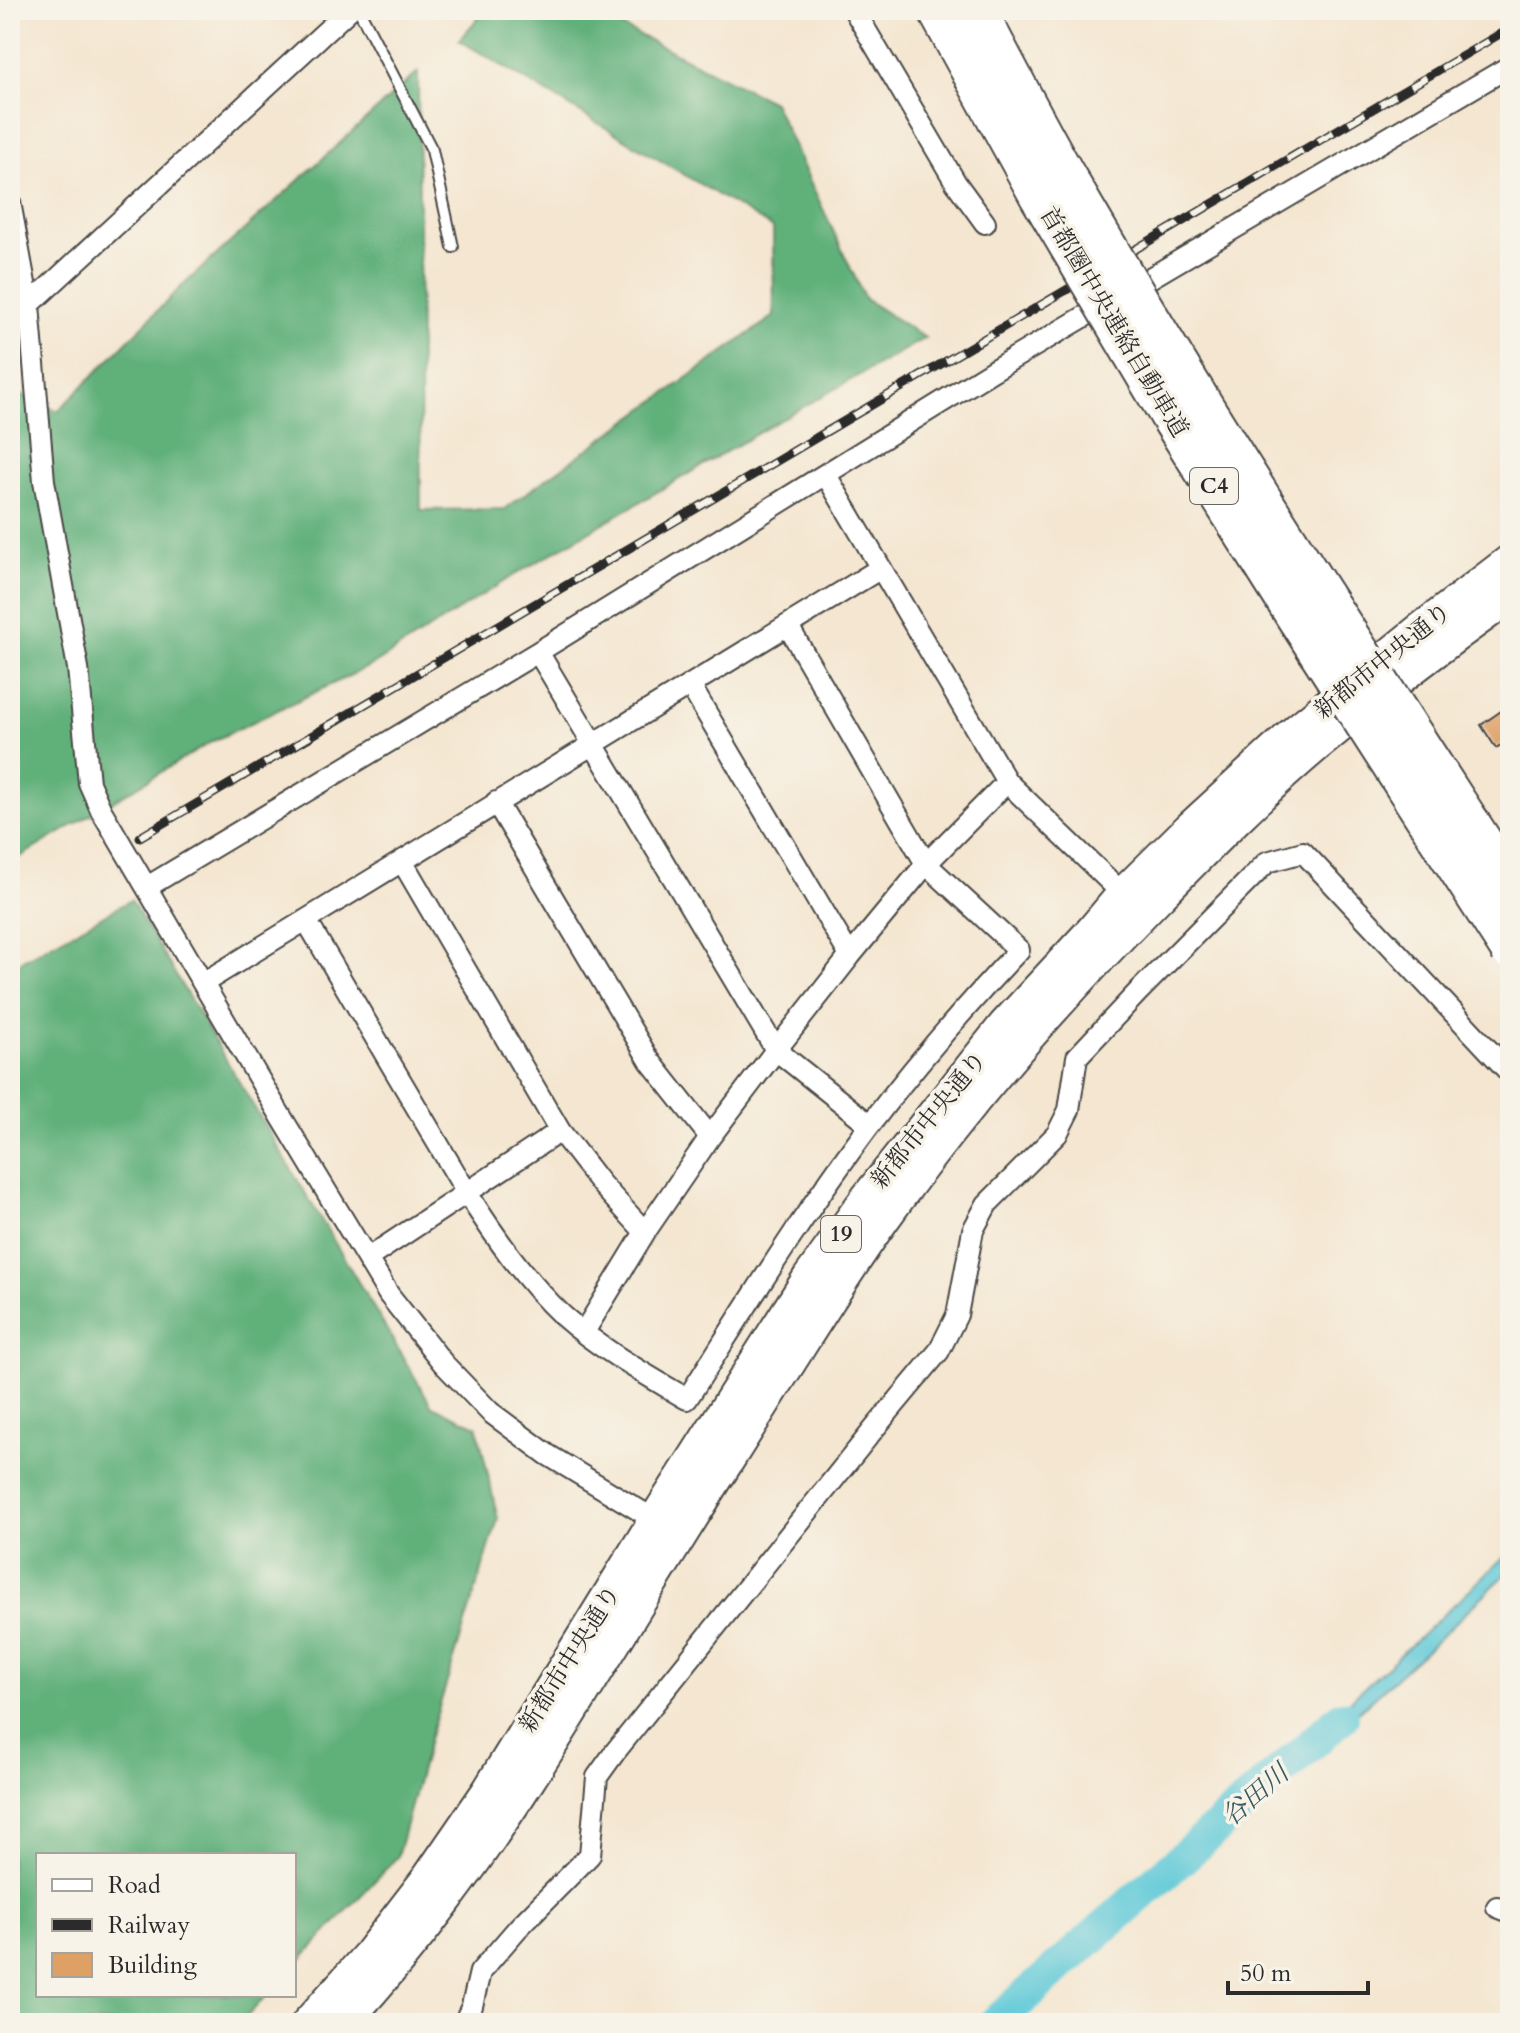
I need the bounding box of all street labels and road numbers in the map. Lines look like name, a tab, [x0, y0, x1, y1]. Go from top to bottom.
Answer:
street label: 首都圏中央連絡自動車道	[1032, 200, 1196, 444]
road number: C4	[1190, 468, 1238, 504]
street label: 新都市中央通り	[1307, 595, 1459, 727]
street label: 新都市中央通り	[863, 1044, 995, 1196]
road number: 19	[821, 1216, 861, 1252]
street label: 新都市中央通り	[511, 1579, 629, 1739]

